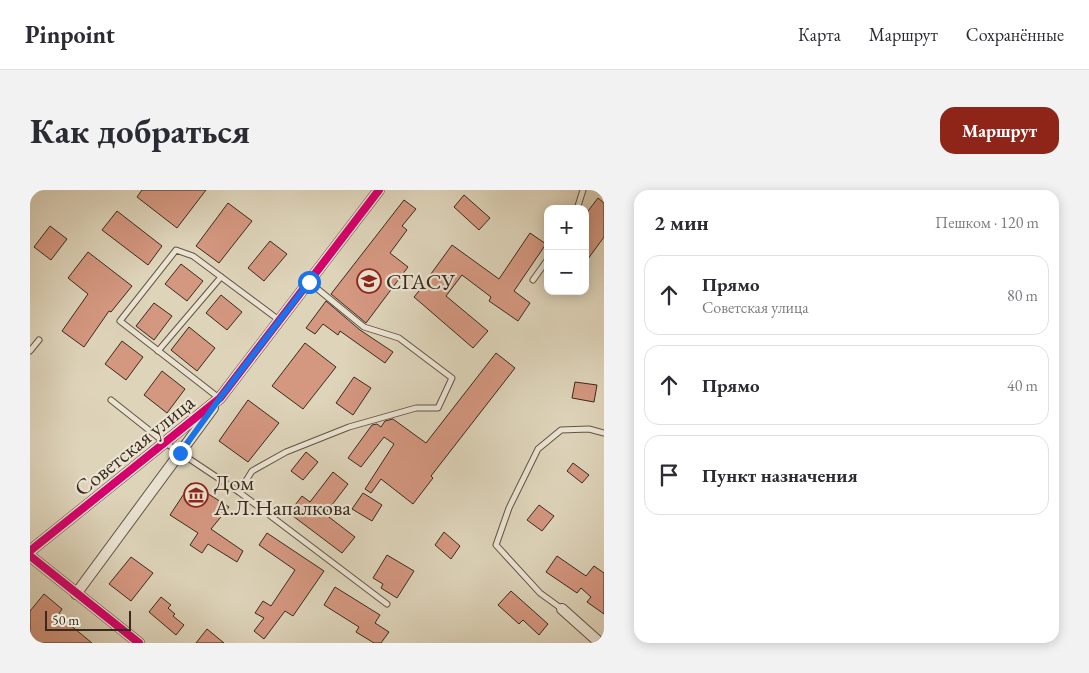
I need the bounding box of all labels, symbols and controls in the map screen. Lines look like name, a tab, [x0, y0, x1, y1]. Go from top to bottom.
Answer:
text: Pinpoint	[25, 19, 115, 50]
text: Карта	[798, 23, 841, 46]
text: Маршрут	[869, 23, 938, 46]
text: Сохранённые	[966, 23, 1064, 46]
button: Маршрут	[940, 107, 1059, 154]
text: Как добраться	[30, 108, 250, 153]
map controls	[544, 205, 589, 295]
button: +	[544, 205, 589, 250]
text: 2 мин	[654, 209, 709, 236]
text: Пешком · 120 m	[935, 212, 1039, 233]
button: −	[544, 250, 589, 295]
place label: СГАСУ	[386, 267, 455, 296]
school or university icon: СГАСУ	[356, 268, 382, 294]
route start	[298, 271, 321, 294]
text: Прямо	[702, 272, 760, 297]
icon: ahead	[655, 281, 683, 309]
text: 80 m	[1007, 285, 1038, 306]
text: Советская улица	[702, 297, 809, 318]
icon: ahead	[655, 371, 683, 399]
text: Прямо	[702, 373, 760, 398]
text: 40 m	[1007, 375, 1038, 396]
street label: Советская улица	[68, 388, 201, 503]
route end	[169, 442, 192, 465]
icon: arrive	[655, 461, 683, 489]
text: Пункт назначения	[702, 463, 858, 488]
place label: Дом А.Л.Напалкова	[213, 468, 351, 522]
museum icon: Дом А.Л.Напалкова	[183, 482, 209, 508]
scale bar	[45, 608, 131, 631]
text: 50 m	[52, 611, 79, 629]

